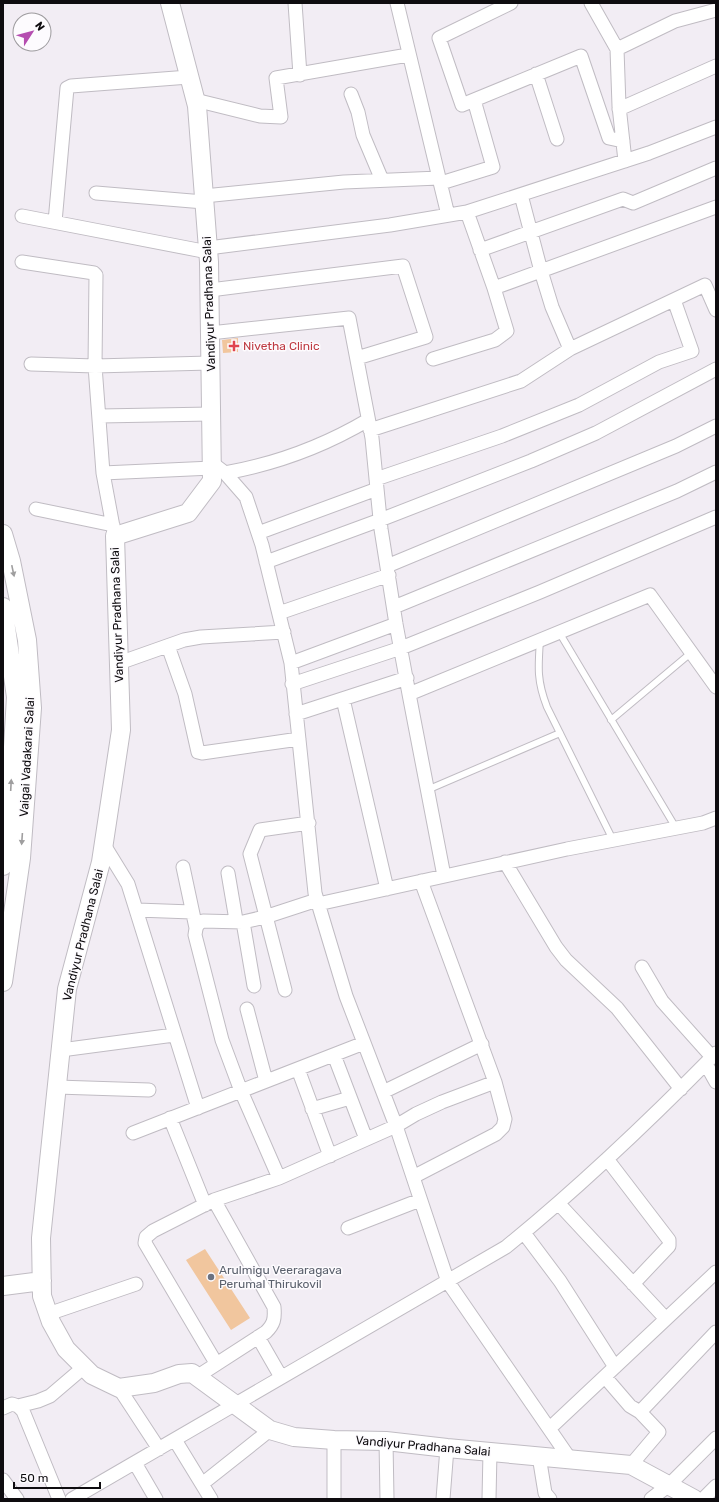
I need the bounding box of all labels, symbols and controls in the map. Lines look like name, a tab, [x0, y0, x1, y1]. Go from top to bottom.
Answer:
north arrow	[12, 12, 52, 52]
text: N	[32, 19, 47, 34]
street label: Vandiyur Pradhana Salai	[200, 236, 218, 372]
place label: Nivetha Clinic	[243, 339, 320, 353]
marker: Nivetha Clinic	[228, 340, 240, 352]
street label: Vandiyur Pradhana Salai	[108, 547, 126, 683]
one-way arrow	[10, 565, 16, 577]
street label: Vaigai Vadakarai Salai	[17, 697, 37, 817]
one-way arrow	[7, 779, 14, 791]
one-way arrow	[19, 833, 26, 845]
street label: Vandiyur Pradhana Salai	[60, 868, 106, 1002]
place label: Arulmigu Veeraragava Perumal Thirukovil	[219, 1263, 342, 1291]
marker: Arulmigu Veeraragava Perumal Thirukovil	[206, 1272, 216, 1282]
street label: Vandiyur Pradhana Salai	[355, 1433, 491, 1459]
scale bar	[14, 1464, 100, 1490]
text: 50 m	[20, 1471, 48, 1485]

